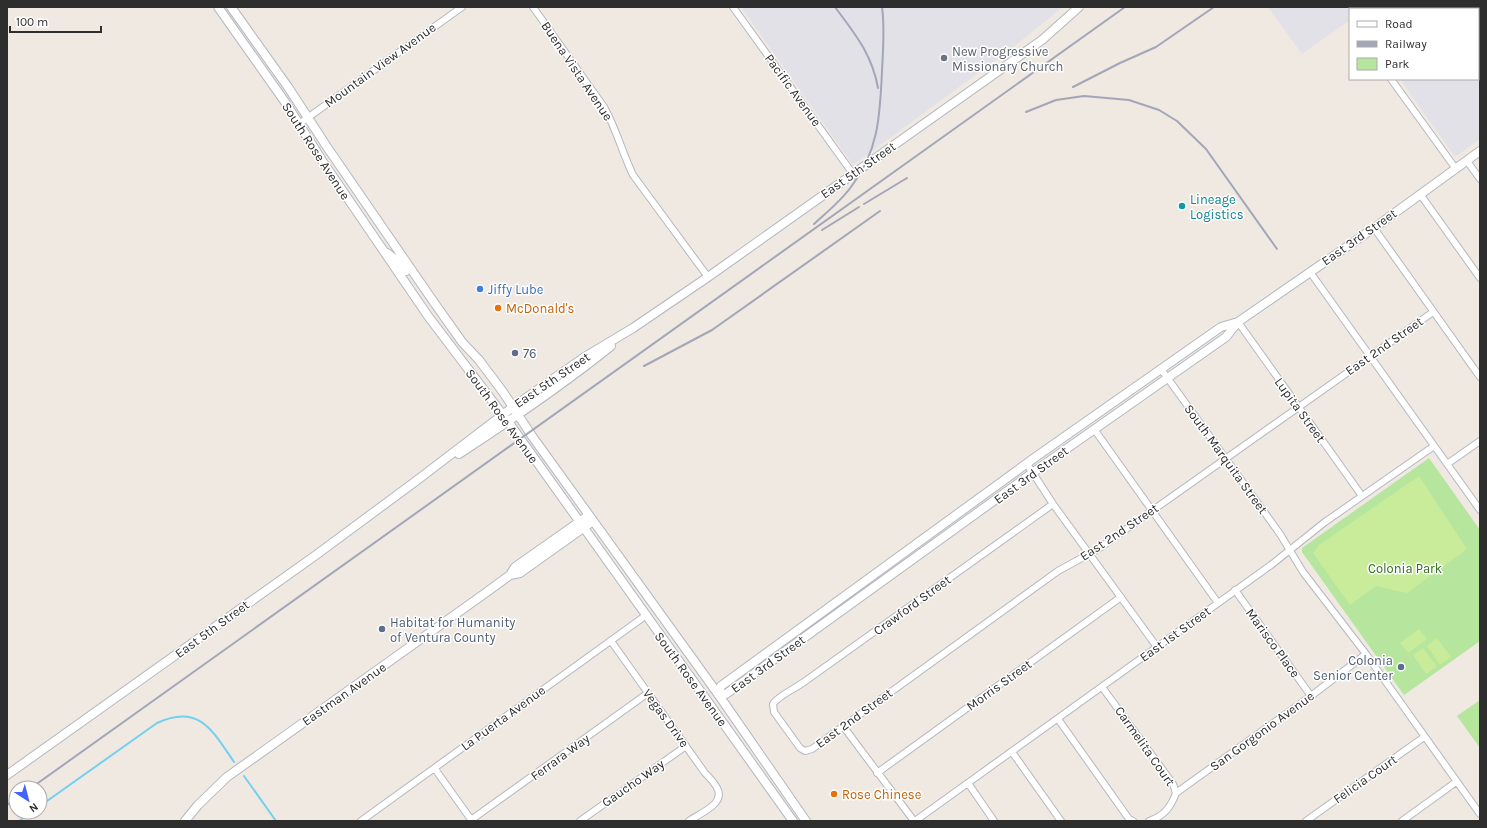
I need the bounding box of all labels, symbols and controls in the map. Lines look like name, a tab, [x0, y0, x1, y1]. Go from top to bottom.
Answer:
scale bar	[10, 8, 101, 34]
legend	[1349, 8, 1479, 80]
text: 100 m	[16, 15, 48, 29]
text: Road	[1385, 17, 1413, 31]
street label: Buena Vista Avenue	[538, 18, 616, 124]
street label: Mountain View Avenue	[321, 19, 439, 110]
text: Railway	[1385, 37, 1427, 51]
place label: New Progressive Missionary Church	[952, 44, 1063, 74]
street label: Pacific Avenue	[762, 51, 824, 129]
marker: New Progressive Missionary Church	[939, 53, 949, 63]
text: Park	[1385, 57, 1410, 71]
street label: South Rose Avenue	[279, 99, 353, 203]
street label: East 5th Street	[818, 139, 898, 201]
place label: Lineage Logistics	[1190, 192, 1244, 222]
marker: Lineage Logistics	[1177, 201, 1187, 211]
street label: East 3rd Street	[1319, 206, 1399, 268]
place label: Jiffy Lube	[488, 282, 544, 297]
marker: Jiffy Lube	[475, 284, 485, 294]
place label: McDonald's	[506, 301, 575, 316]
marker: McDonald's	[493, 303, 503, 313]
street label: East 2nd Street	[1342, 314, 1426, 378]
place label: 76	[523, 346, 537, 361]
marker: 76	[510, 348, 520, 358]
street label: East 5th Street	[511, 349, 593, 411]
street label: South Rose Avenue	[463, 366, 541, 466]
street label: Lupita Street	[1272, 375, 1329, 445]
street label: South Marquita Street	[1180, 401, 1271, 517]
street label: East 3rd Street	[991, 443, 1071, 507]
street label: East 2nd Street	[1077, 500, 1161, 564]
park label: Colonia Park	[1368, 561, 1442, 576]
street label: Crawford Street	[870, 572, 954, 638]
street label: East 5th Street	[172, 597, 252, 661]
street label: East 1st Street	[1137, 603, 1213, 665]
street label: Marisco Place	[1243, 605, 1303, 681]
place label: Habitat for Humanity of Ventura County	[390, 615, 515, 645]
marker: Habitat for Humanity of Ventura County	[377, 624, 387, 634]
street label: South Rose Avenue	[652, 629, 730, 729]
street label: East 3rd Street	[728, 632, 808, 696]
place label: Colonia Senior Center	[1313, 653, 1393, 683]
street label: Morris Street	[963, 656, 1035, 714]
street label: Eastman Avenue	[299, 659, 389, 729]
marker: Colonia Senior Center	[1396, 662, 1406, 672]
street label: La Puerta Avenue	[458, 682, 548, 754]
street label: East 2nd Street	[813, 685, 895, 751]
street label: Vegas Drive	[640, 686, 692, 750]
street label: San Gorgonio Avenue	[1207, 688, 1317, 774]
street label: Carmelita Court	[1112, 703, 1178, 789]
street label: Ferrara Way	[528, 731, 592, 783]
street label: Felicia Court	[1330, 752, 1400, 806]
street label: Gaucho Way	[599, 756, 667, 810]
north arrow	[8, 780, 48, 820]
place label: Rose Chinese	[842, 787, 922, 802]
marker: Rose Chinese	[829, 789, 839, 799]
text: N	[27, 800, 41, 815]

